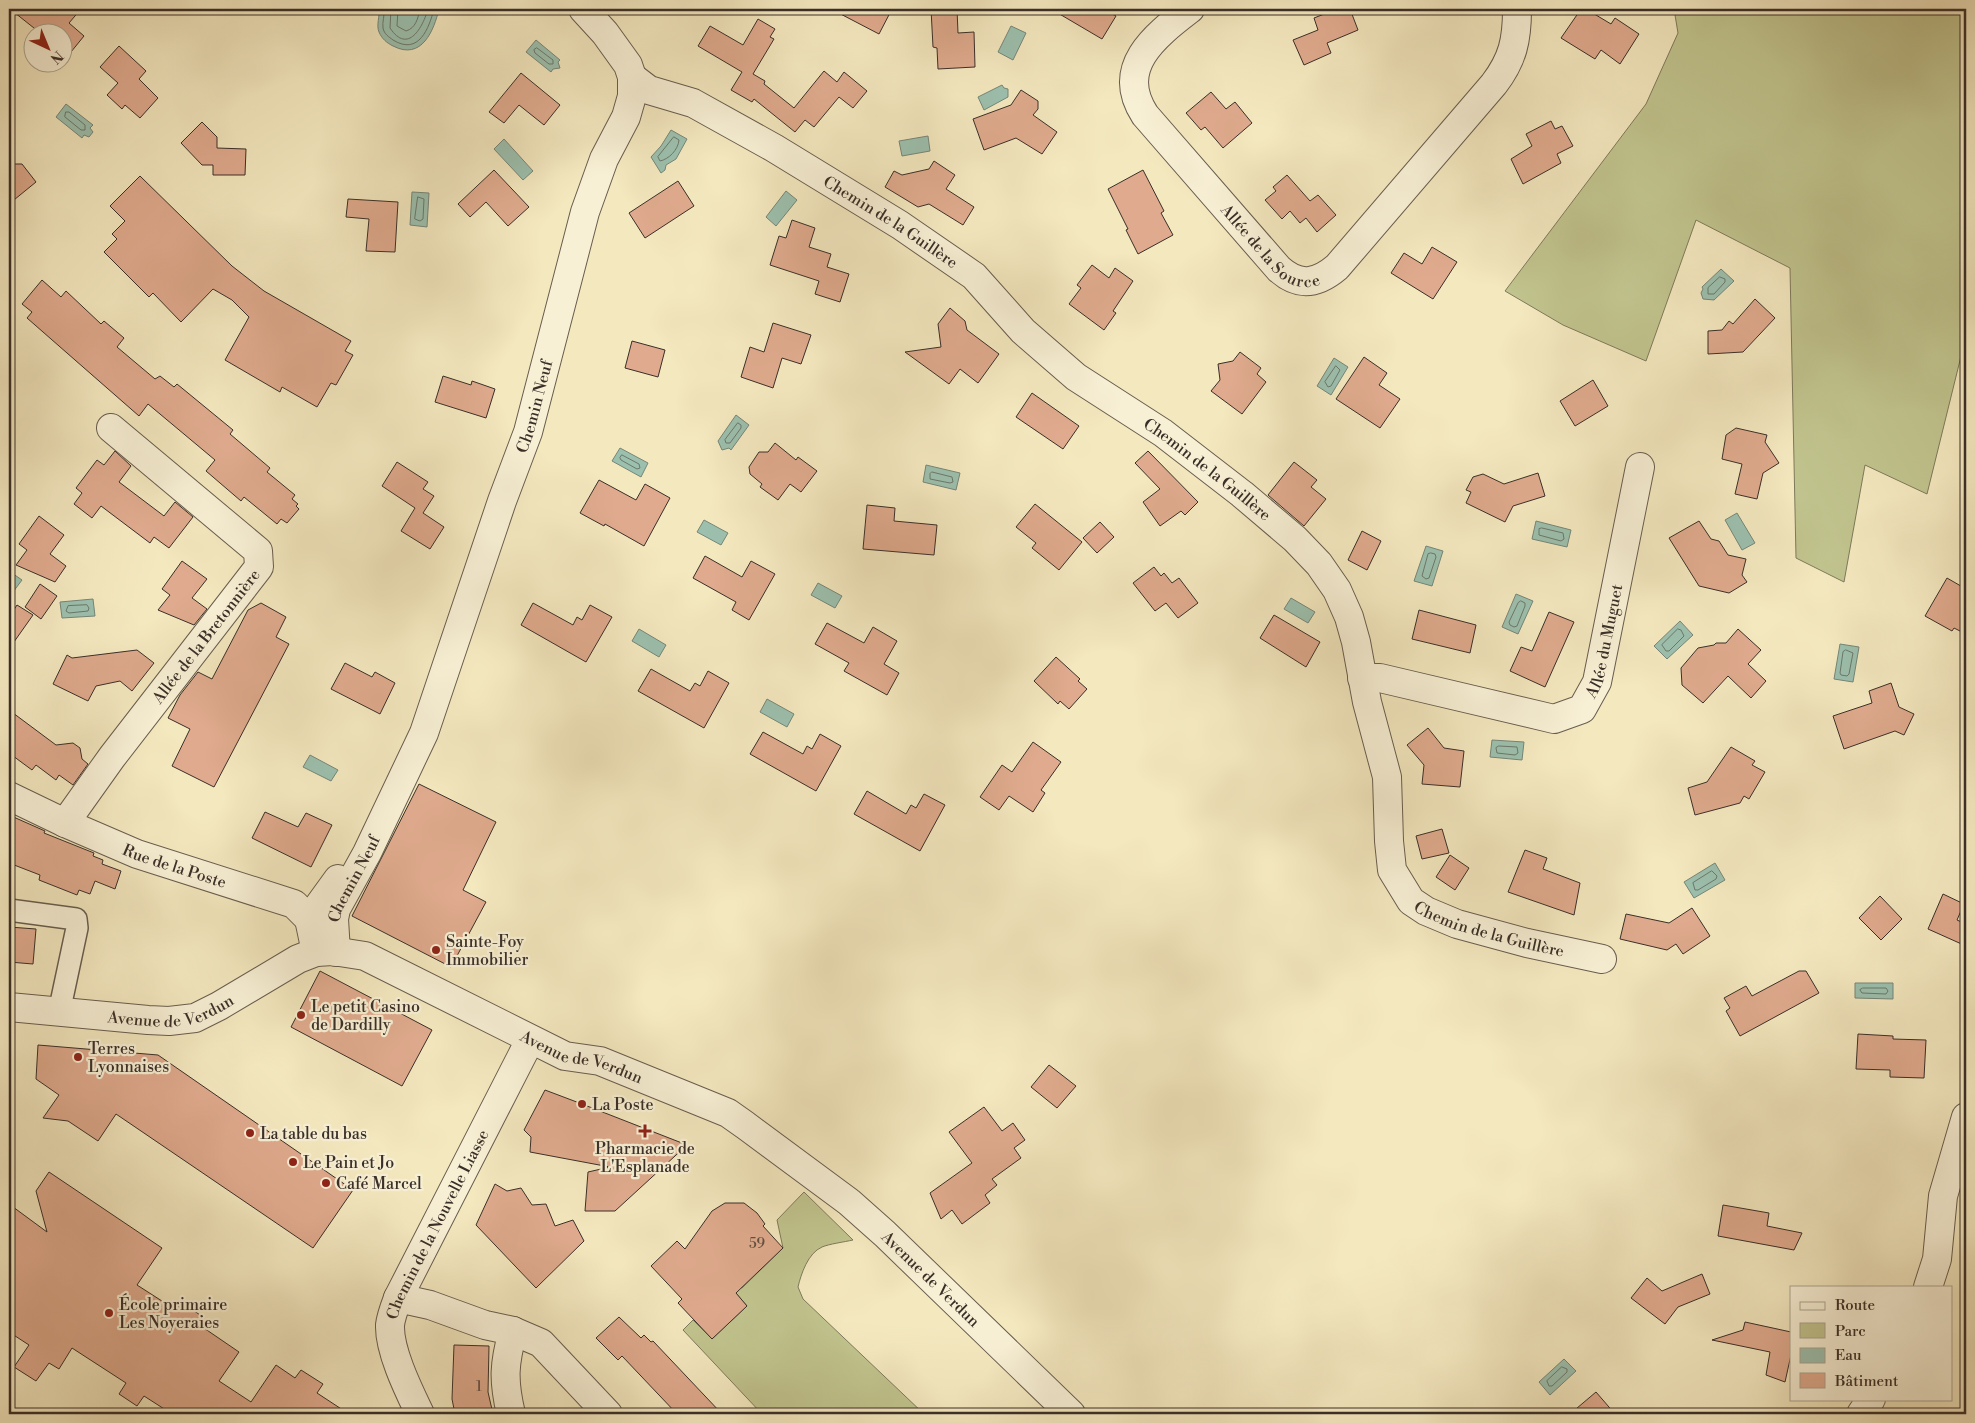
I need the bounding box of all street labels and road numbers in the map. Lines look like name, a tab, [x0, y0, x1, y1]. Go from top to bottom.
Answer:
street label: Chemin de la Guillère	[819, 172, 961, 273]
street label: Allée de la Source	[1216, 200, 1322, 292]
street label: Chemin Neuf	[512, 357, 558, 456]
street label: Chemin de la Guillère	[1140, 414, 1275, 525]
street label: Allée de la Bretonnière	[148, 565, 265, 709]
street label: Allée du Muguet	[1581, 582, 1627, 703]
street label: Chemin Neuf	[325, 831, 385, 924]
street label: Rue de la Poste	[119, 840, 229, 893]
street label: Chemin de la Guillère	[1410, 897, 1566, 962]
street label: Avenue de Verdun	[106, 990, 238, 1032]
street label: Avenue de Verdun	[516, 1026, 646, 1088]
street label: Chemin de la Nouvelle Liasse	[382, 1126, 493, 1322]
street label: Avenue de Verdun	[876, 1227, 984, 1332]

